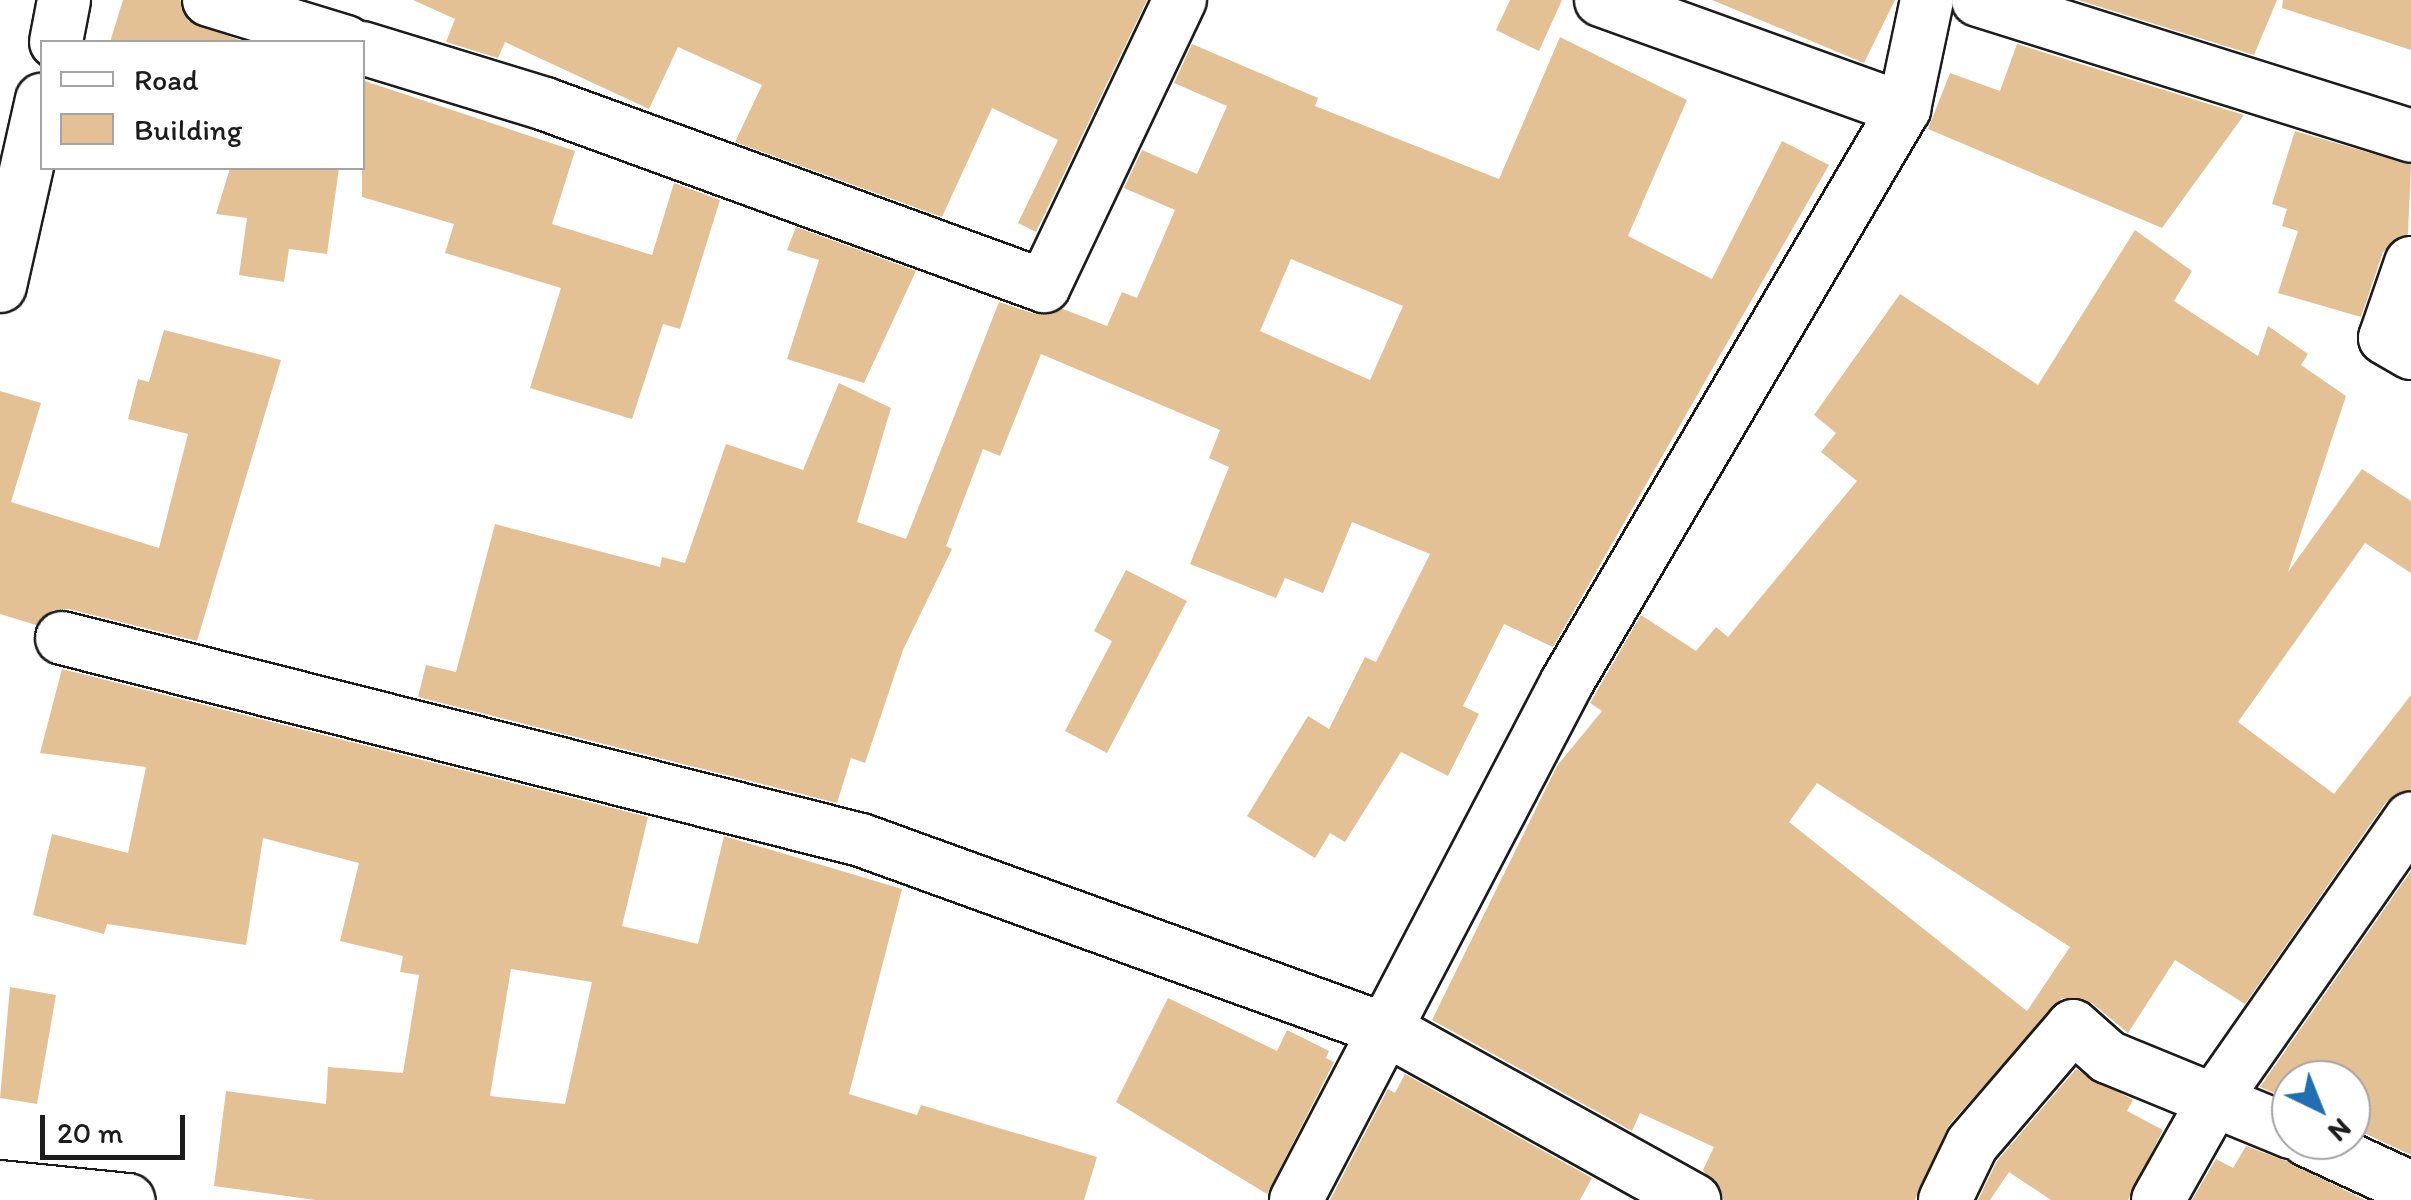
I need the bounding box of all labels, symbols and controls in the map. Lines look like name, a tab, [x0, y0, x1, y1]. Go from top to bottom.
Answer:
legend	[40, 40, 365, 170]
text: Road	[134, 61, 199, 98]
text: Building	[134, 111, 242, 148]
north arrow	[2271, 1060, 2371, 1160]
scale bar	[45, 1095, 190, 1157]
text: N	[2322, 1112, 2359, 1149]
text: 20 m	[57, 1114, 123, 1151]

